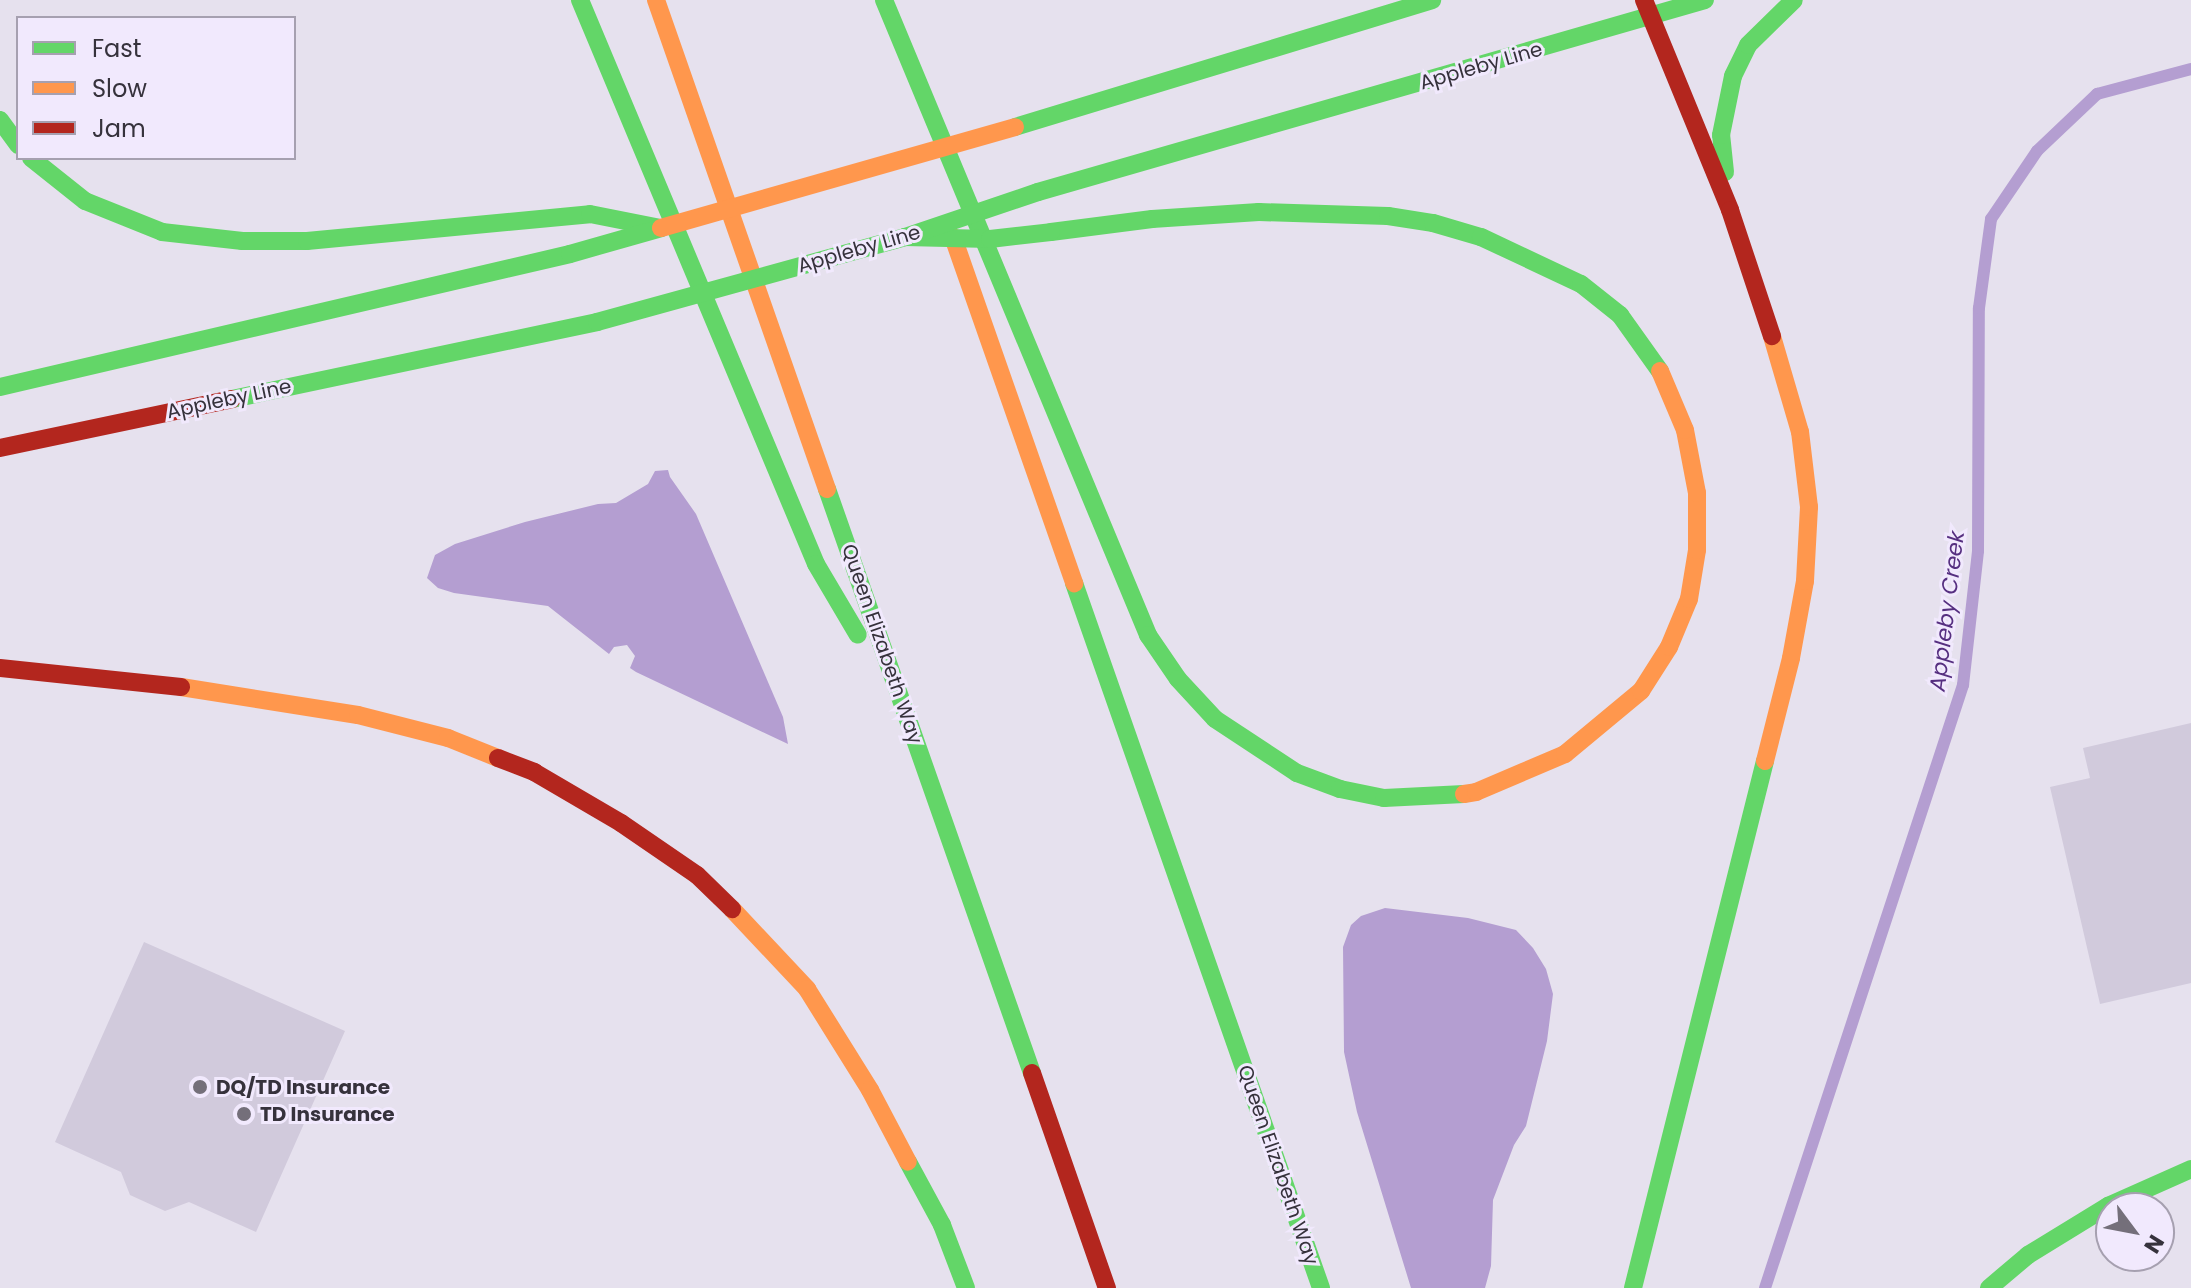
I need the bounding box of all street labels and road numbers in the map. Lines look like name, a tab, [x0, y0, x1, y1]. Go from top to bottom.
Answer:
street label: Appleby Line	[1417, 37, 1545, 95]
street label: Appleby Line	[795, 220, 923, 278]
street label: Appleby Line	[165, 374, 293, 424]
street label: Queen Elizabeth Way	[836, 541, 928, 747]
street label: Queen Elizabeth Way	[1232, 1062, 1324, 1268]

